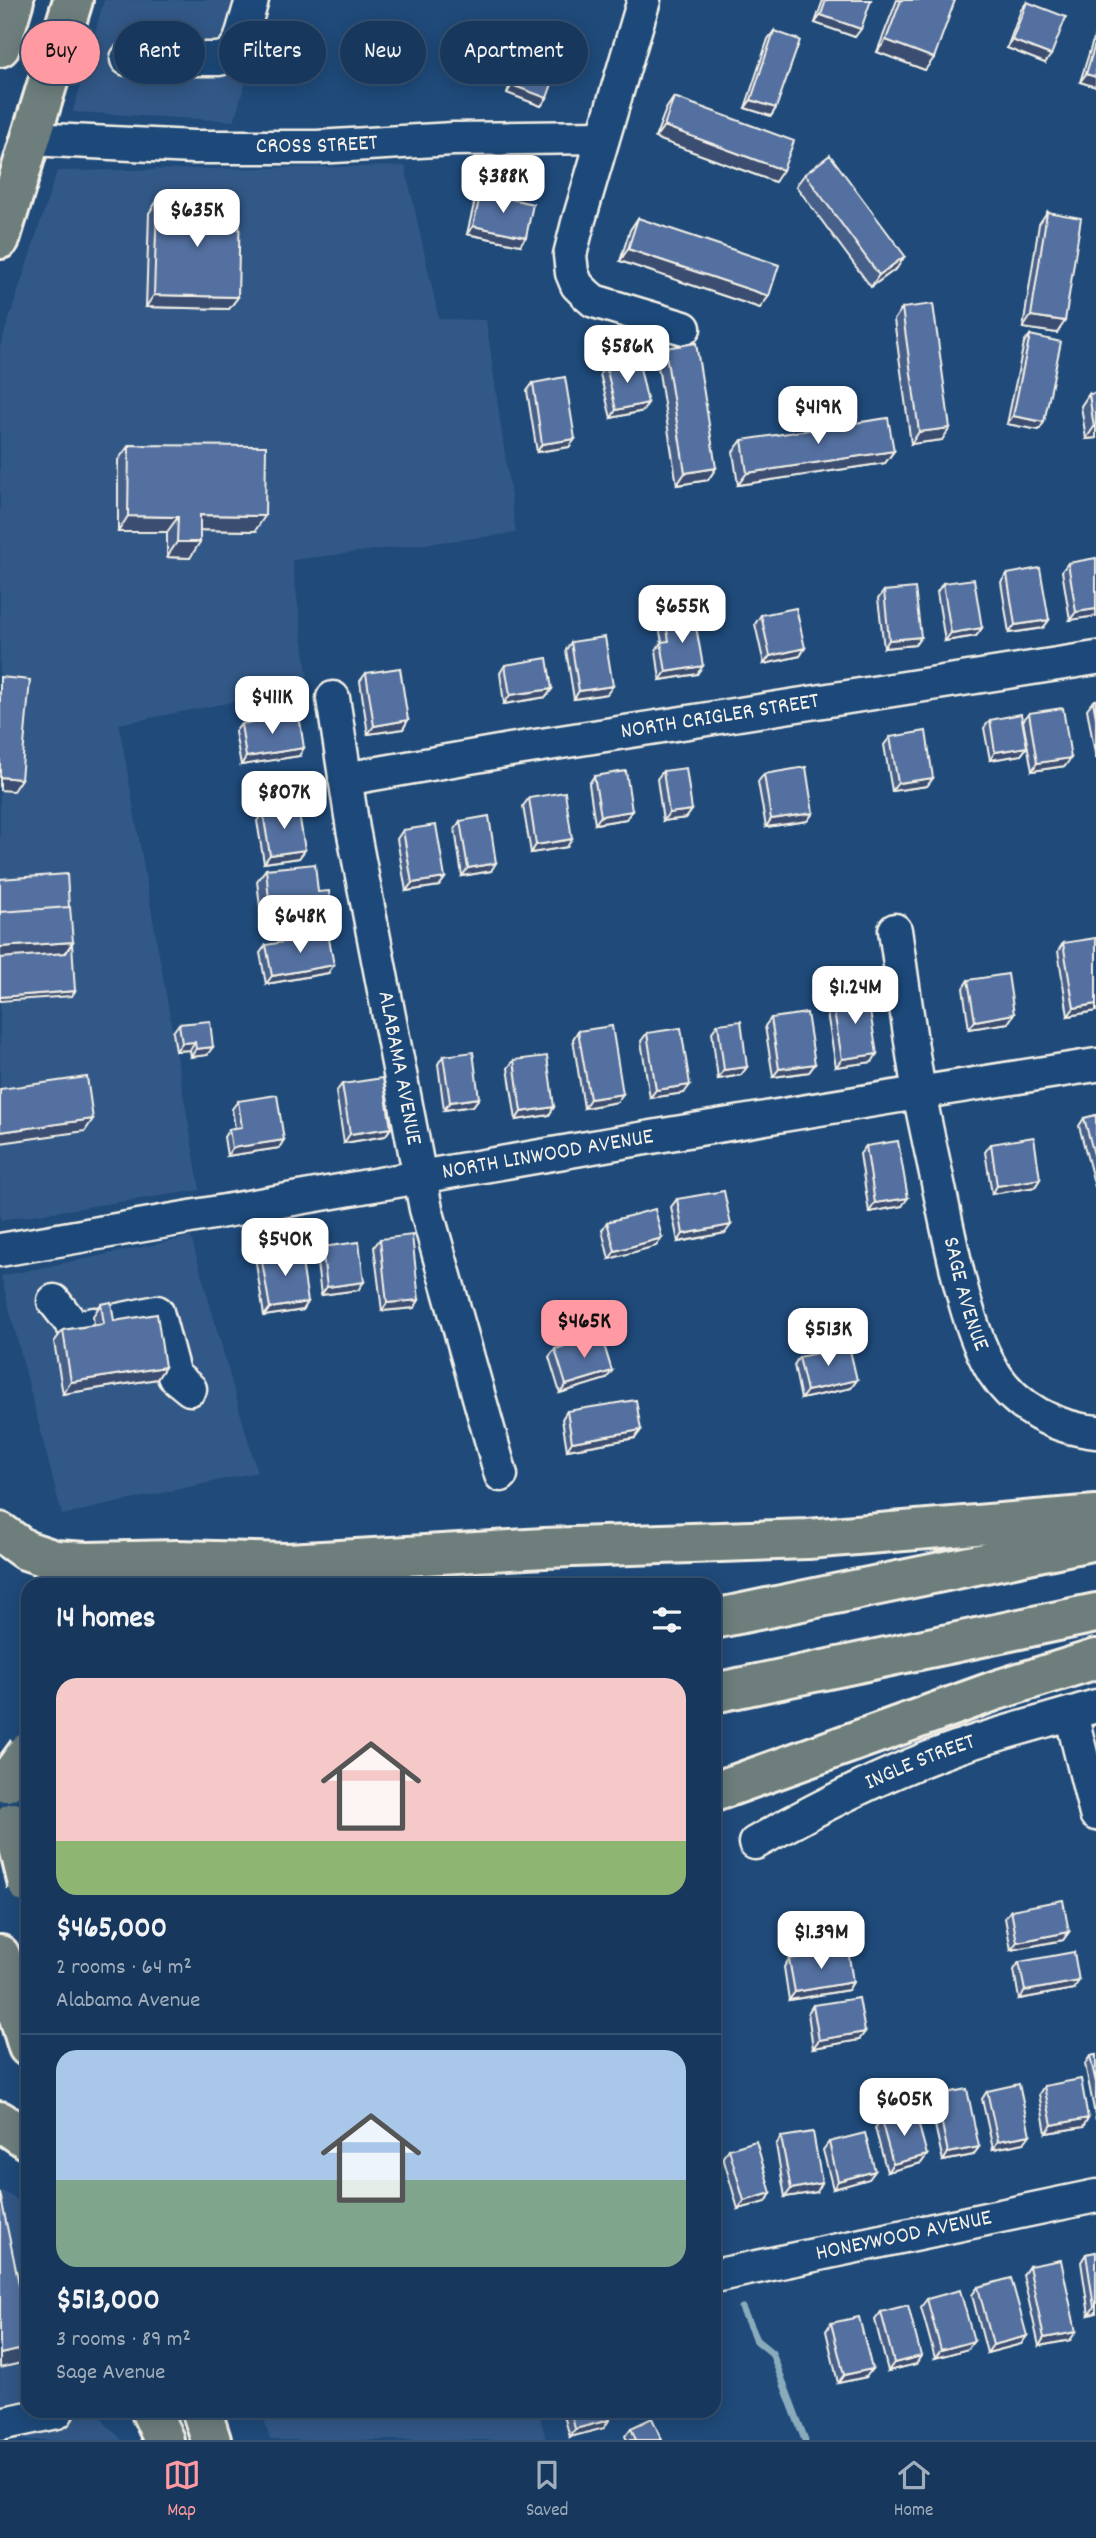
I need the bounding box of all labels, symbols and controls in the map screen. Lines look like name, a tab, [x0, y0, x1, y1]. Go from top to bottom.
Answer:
chip: Buy	[21, 21, 100, 84]
chip: Rent	[114, 21, 205, 84]
chip: Filters	[219, 21, 326, 84]
chip: New	[340, 21, 426, 84]
chip: Apartment	[440, 21, 588, 84]
street label: CROSS STREET	[256, 127, 379, 164]
pin: $388K	[454, 156, 552, 215]
text: $388K	[478, 161, 528, 194]
pin: $635K	[148, 190, 246, 249]
text: $635K	[170, 195, 224, 228]
pin: $586K	[578, 326, 676, 385]
text: $586K	[600, 331, 654, 364]
pin: $419K	[769, 386, 867, 446]
text: $419K	[794, 392, 842, 425]
pin: $655K	[633, 586, 731, 645]
text: $655K	[655, 591, 709, 624]
pin: $411K	[223, 676, 321, 736]
text: $411K	[251, 682, 293, 715]
street label: NORTH CRIGLER STREET	[618, 685, 821, 749]
pin: $807K	[235, 772, 333, 831]
text: $807K	[258, 777, 310, 810]
pin: $648K	[251, 895, 349, 955]
text: $648K	[274, 901, 326, 934]
pin: $1.24M	[798, 967, 912, 1026]
text: $1.24M	[828, 972, 882, 1005]
street label: ALABAMA AVENUE	[368, 988, 430, 1149]
street label: NORTH LINWOOD AVENUE	[440, 1120, 656, 1189]
pin: $540K	[236, 1218, 334, 1278]
text: $540K	[257, 1224, 313, 1257]
street label: SAGE AVENUE	[933, 1234, 997, 1357]
pin: $465K	[535, 1300, 633, 1360]
text: $465K	[557, 1306, 611, 1339]
pin: $513K	[779, 1308, 877, 1368]
text: $513K	[804, 1314, 852, 1347]
text: 14 homes	[56, 1599, 155, 1642]
icon: filters	[648, 1601, 686, 1639]
icon: home	[308, 1723, 434, 1849]
street label: INGLE STREET	[860, 1726, 979, 1800]
text: $465,000	[56, 1909, 167, 1952]
pin: $1.39M	[764, 1912, 878, 1971]
text: $1.39M	[794, 1917, 848, 1950]
text: 2 rooms · 64 m²	[56, 1952, 192, 1985]
text: Alabama Avenue	[56, 1985, 200, 2018]
pin: $605K	[855, 2078, 953, 2138]
text: $605K	[876, 2084, 932, 2117]
icon: home	[308, 2095, 434, 2221]
street label: HONEYWOOD AVENUE	[813, 2202, 995, 2271]
text: $513,000	[56, 2281, 160, 2324]
text: 3 rooms · 89 m²	[56, 2324, 191, 2357]
text: Sage Avenue	[56, 2357, 165, 2390]
tab: Map	[163, 2456, 201, 2525]
tab: Saved	[526, 2456, 568, 2525]
tab: Home	[894, 2456, 933, 2525]

